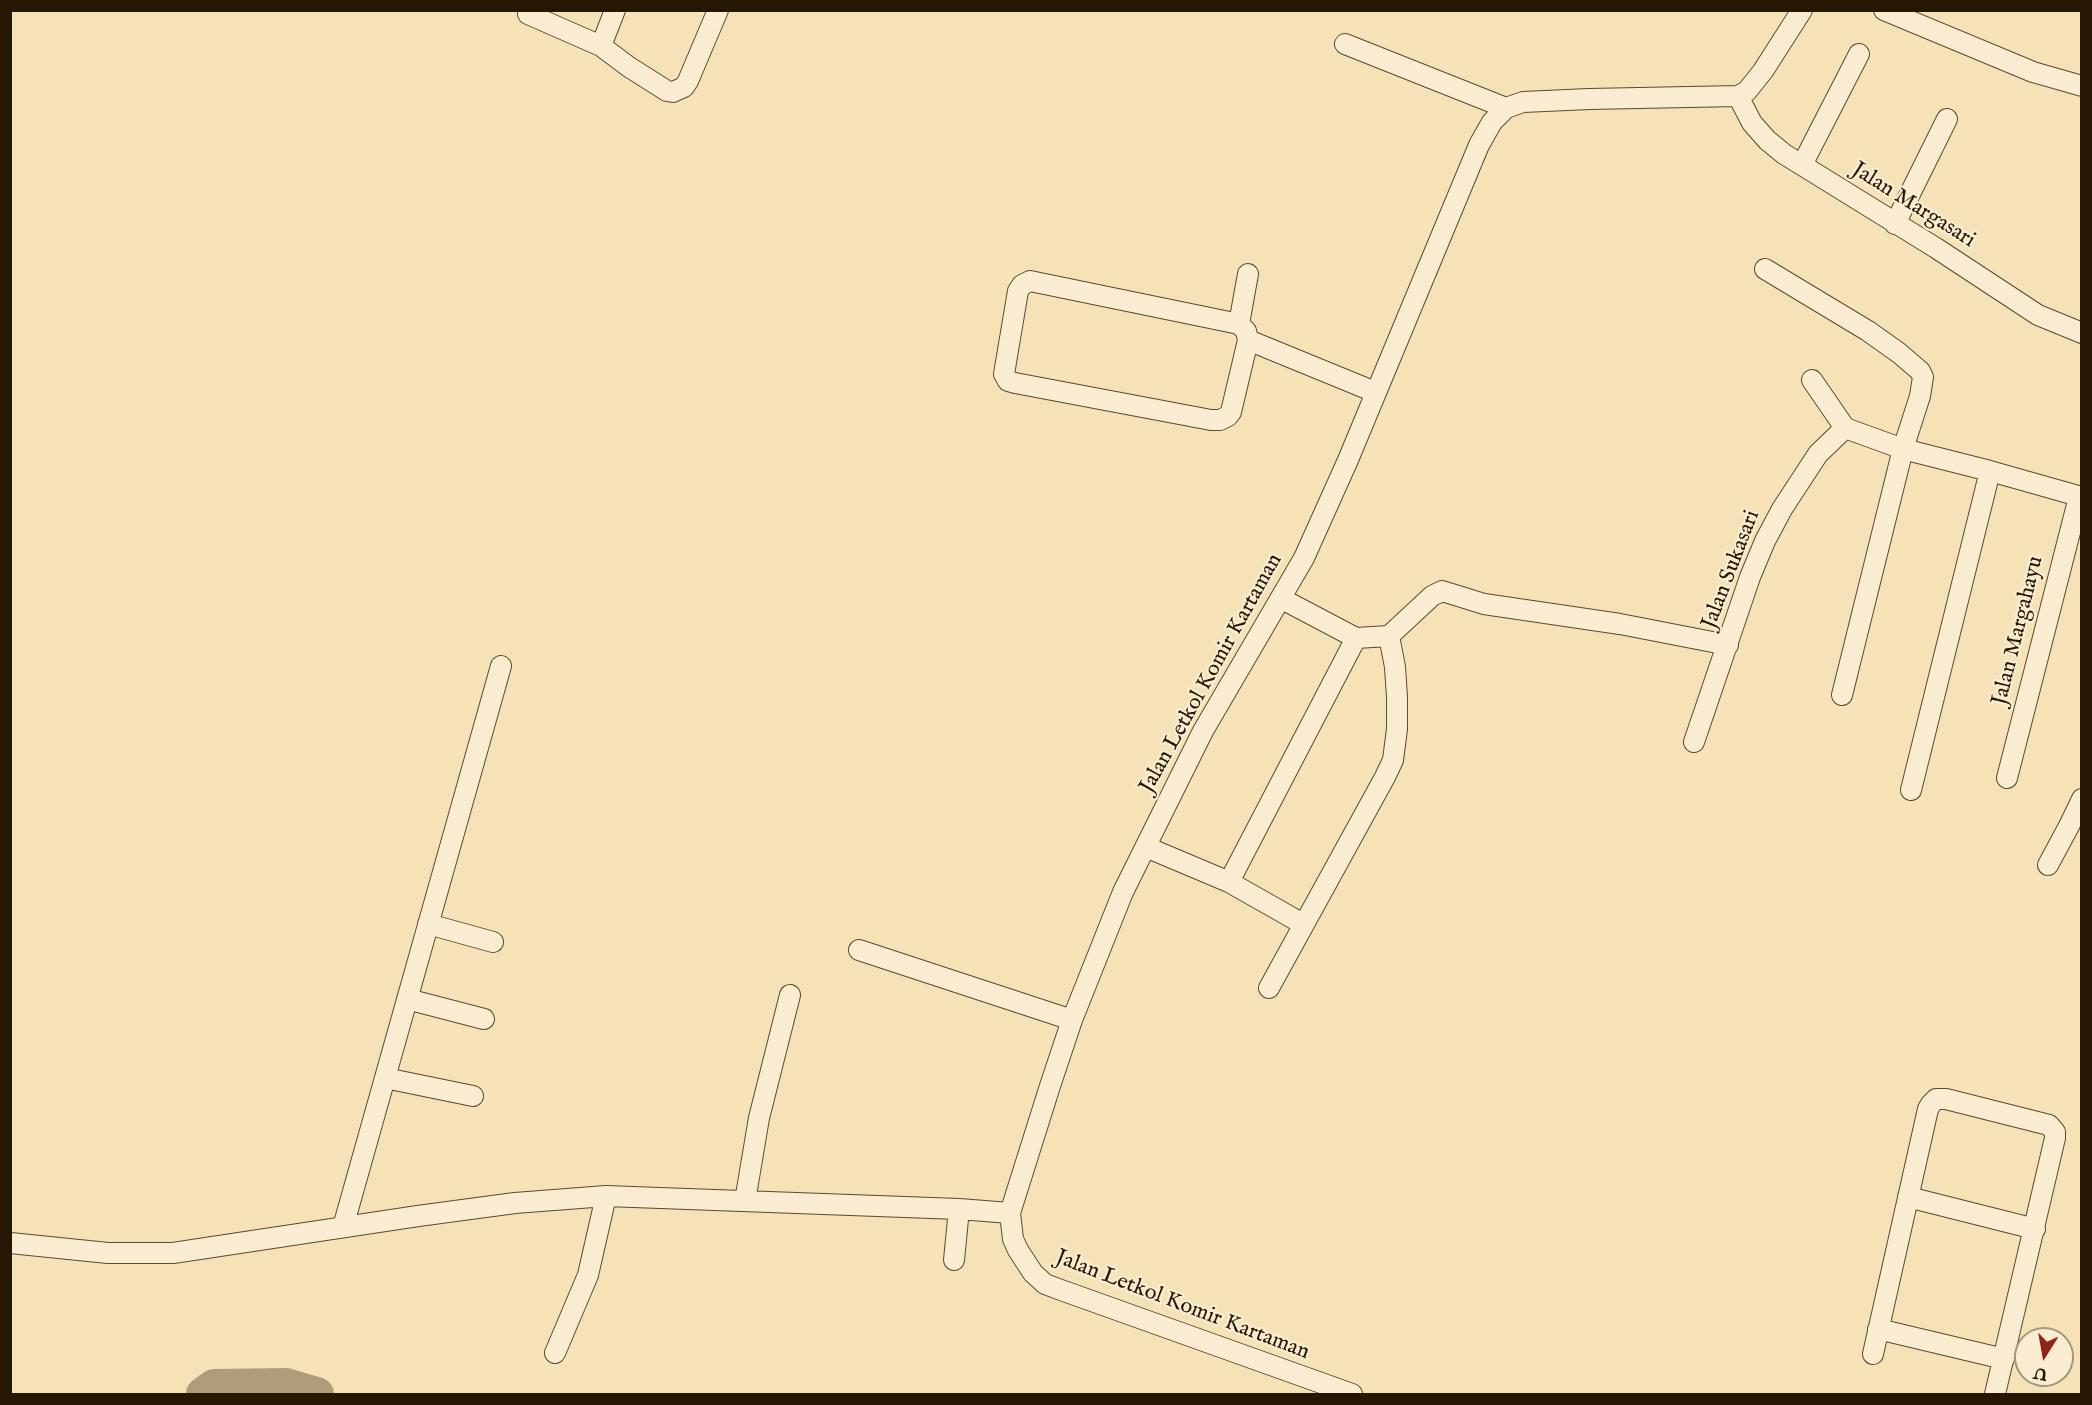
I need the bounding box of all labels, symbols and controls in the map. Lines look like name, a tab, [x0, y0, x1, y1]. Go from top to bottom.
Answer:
street label: Jalan Margasari	[1846, 157, 1980, 255]
street label: Jalan Sukasari	[1697, 507, 1767, 633]
street label: Jalan Letkol Komir Kartaman	[1135, 550, 1289, 798]
street label: Jalan Margahayu	[1988, 554, 2050, 708]
street label: Jalan Letkol Komir Kartaman	[1051, 1245, 1313, 1367]
north arrow	[2014, 1327, 2074, 1387]
text: U	[2032, 1362, 2050, 1384]

